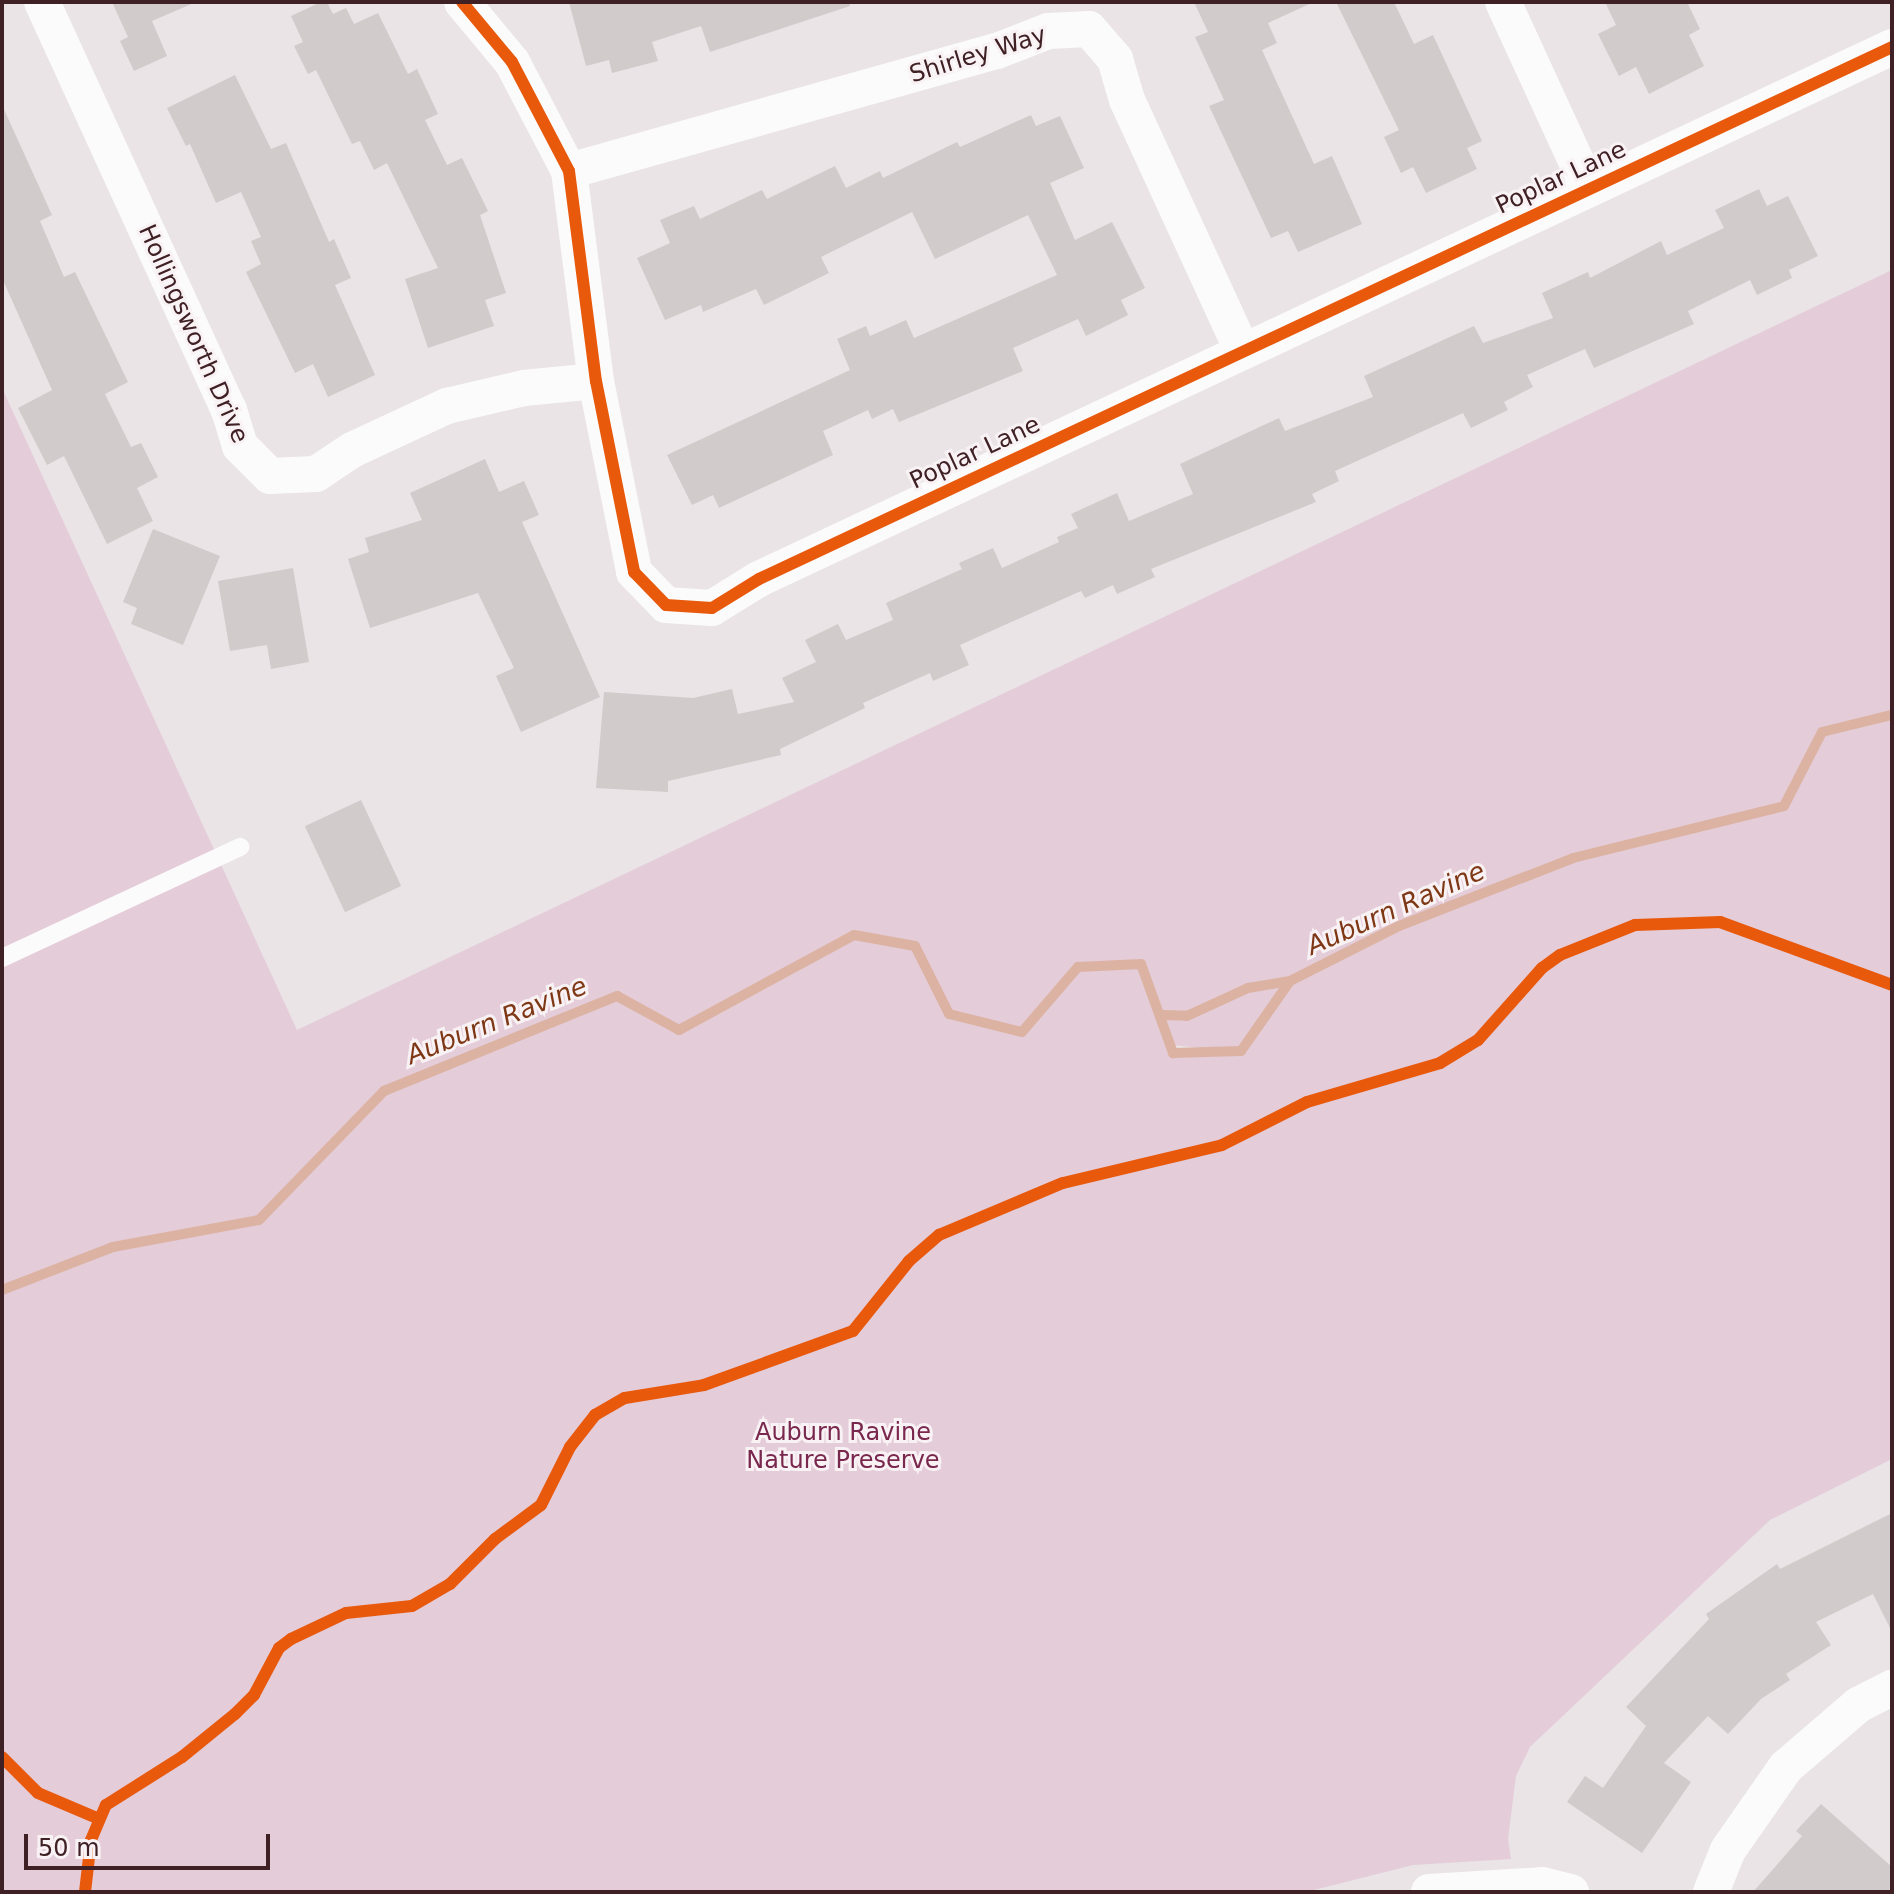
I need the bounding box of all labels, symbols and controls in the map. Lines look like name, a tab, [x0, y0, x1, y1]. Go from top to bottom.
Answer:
street label: Shirley Way	[906, 21, 1050, 89]
street label: Poplar Lane	[1491, 135, 1631, 221]
street label: Hollingsworth Drive	[132, 220, 254, 448]
street label: Poplar Lane	[905, 410, 1045, 496]
water label: Auburn Ravine	[1302, 856, 1490, 962]
water label: Auburn Ravine	[402, 971, 592, 1071]
park label: Auburn Ravine Nature Preserve	[746, 1419, 940, 1475]
scale bar	[28, 1818, 274, 1868]
text: 50 m	[38, 1834, 100, 1862]

